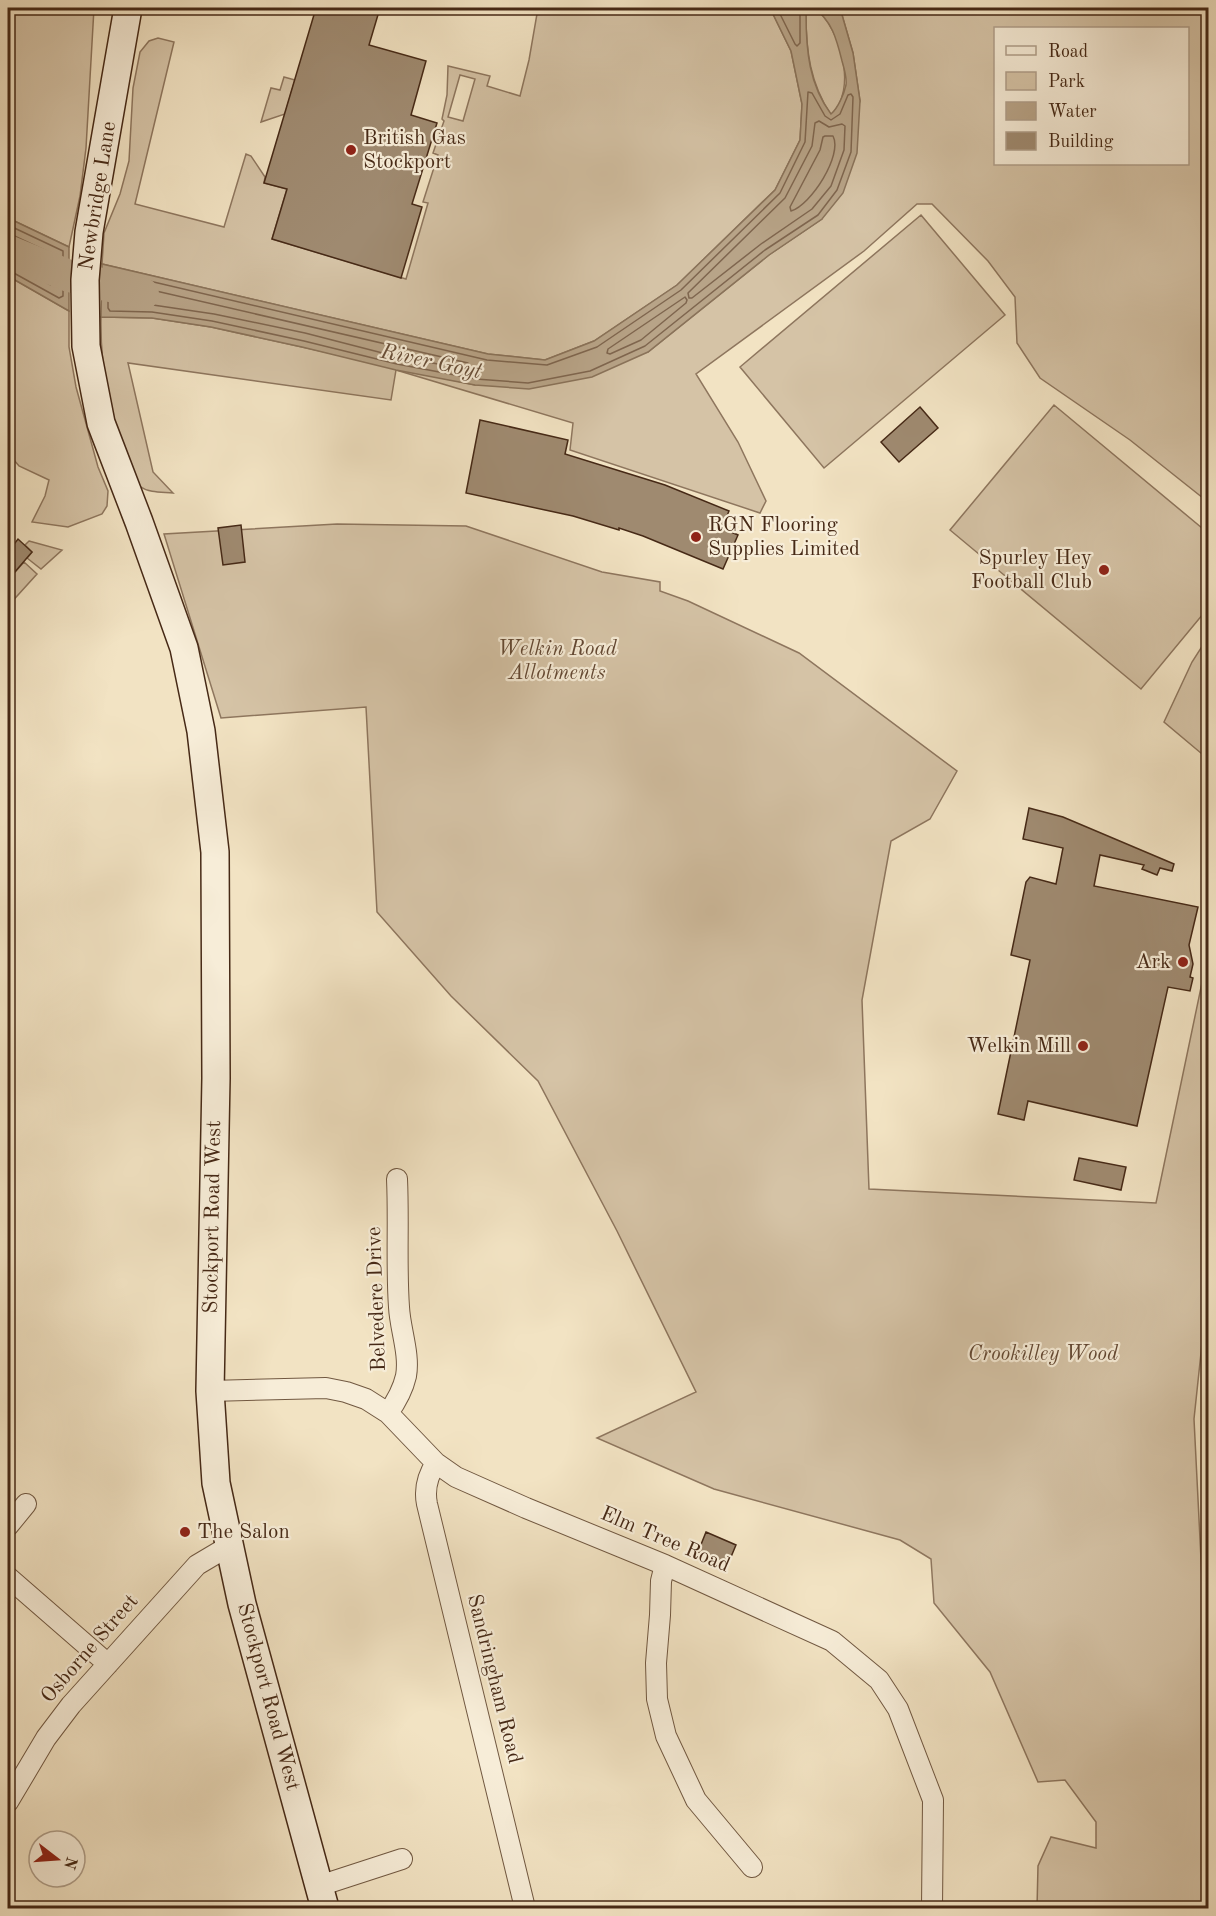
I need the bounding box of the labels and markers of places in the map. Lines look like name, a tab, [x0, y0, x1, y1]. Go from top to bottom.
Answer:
place label: British Gas Stockport	[363, 128, 466, 173]
marker: British Gas Stockport	[344, 143, 358, 157]
place label: RGN Flooring Supplies Limited	[708, 515, 860, 560]
marker: RGN Flooring Supplies Limited	[689, 530, 703, 544]
place label: Spurley Hey Football Club	[971, 548, 1092, 593]
marker: Spurley Hey Football Club	[1097, 563, 1111, 577]
place label: Ark	[1135, 952, 1171, 973]
marker: Ark	[1176, 955, 1190, 969]
place label: Welkin Mill	[967, 1036, 1071, 1057]
marker: Welkin Mill	[1076, 1039, 1090, 1053]
place label: The Salon	[197, 1522, 290, 1543]
marker: The Salon	[178, 1525, 192, 1539]

